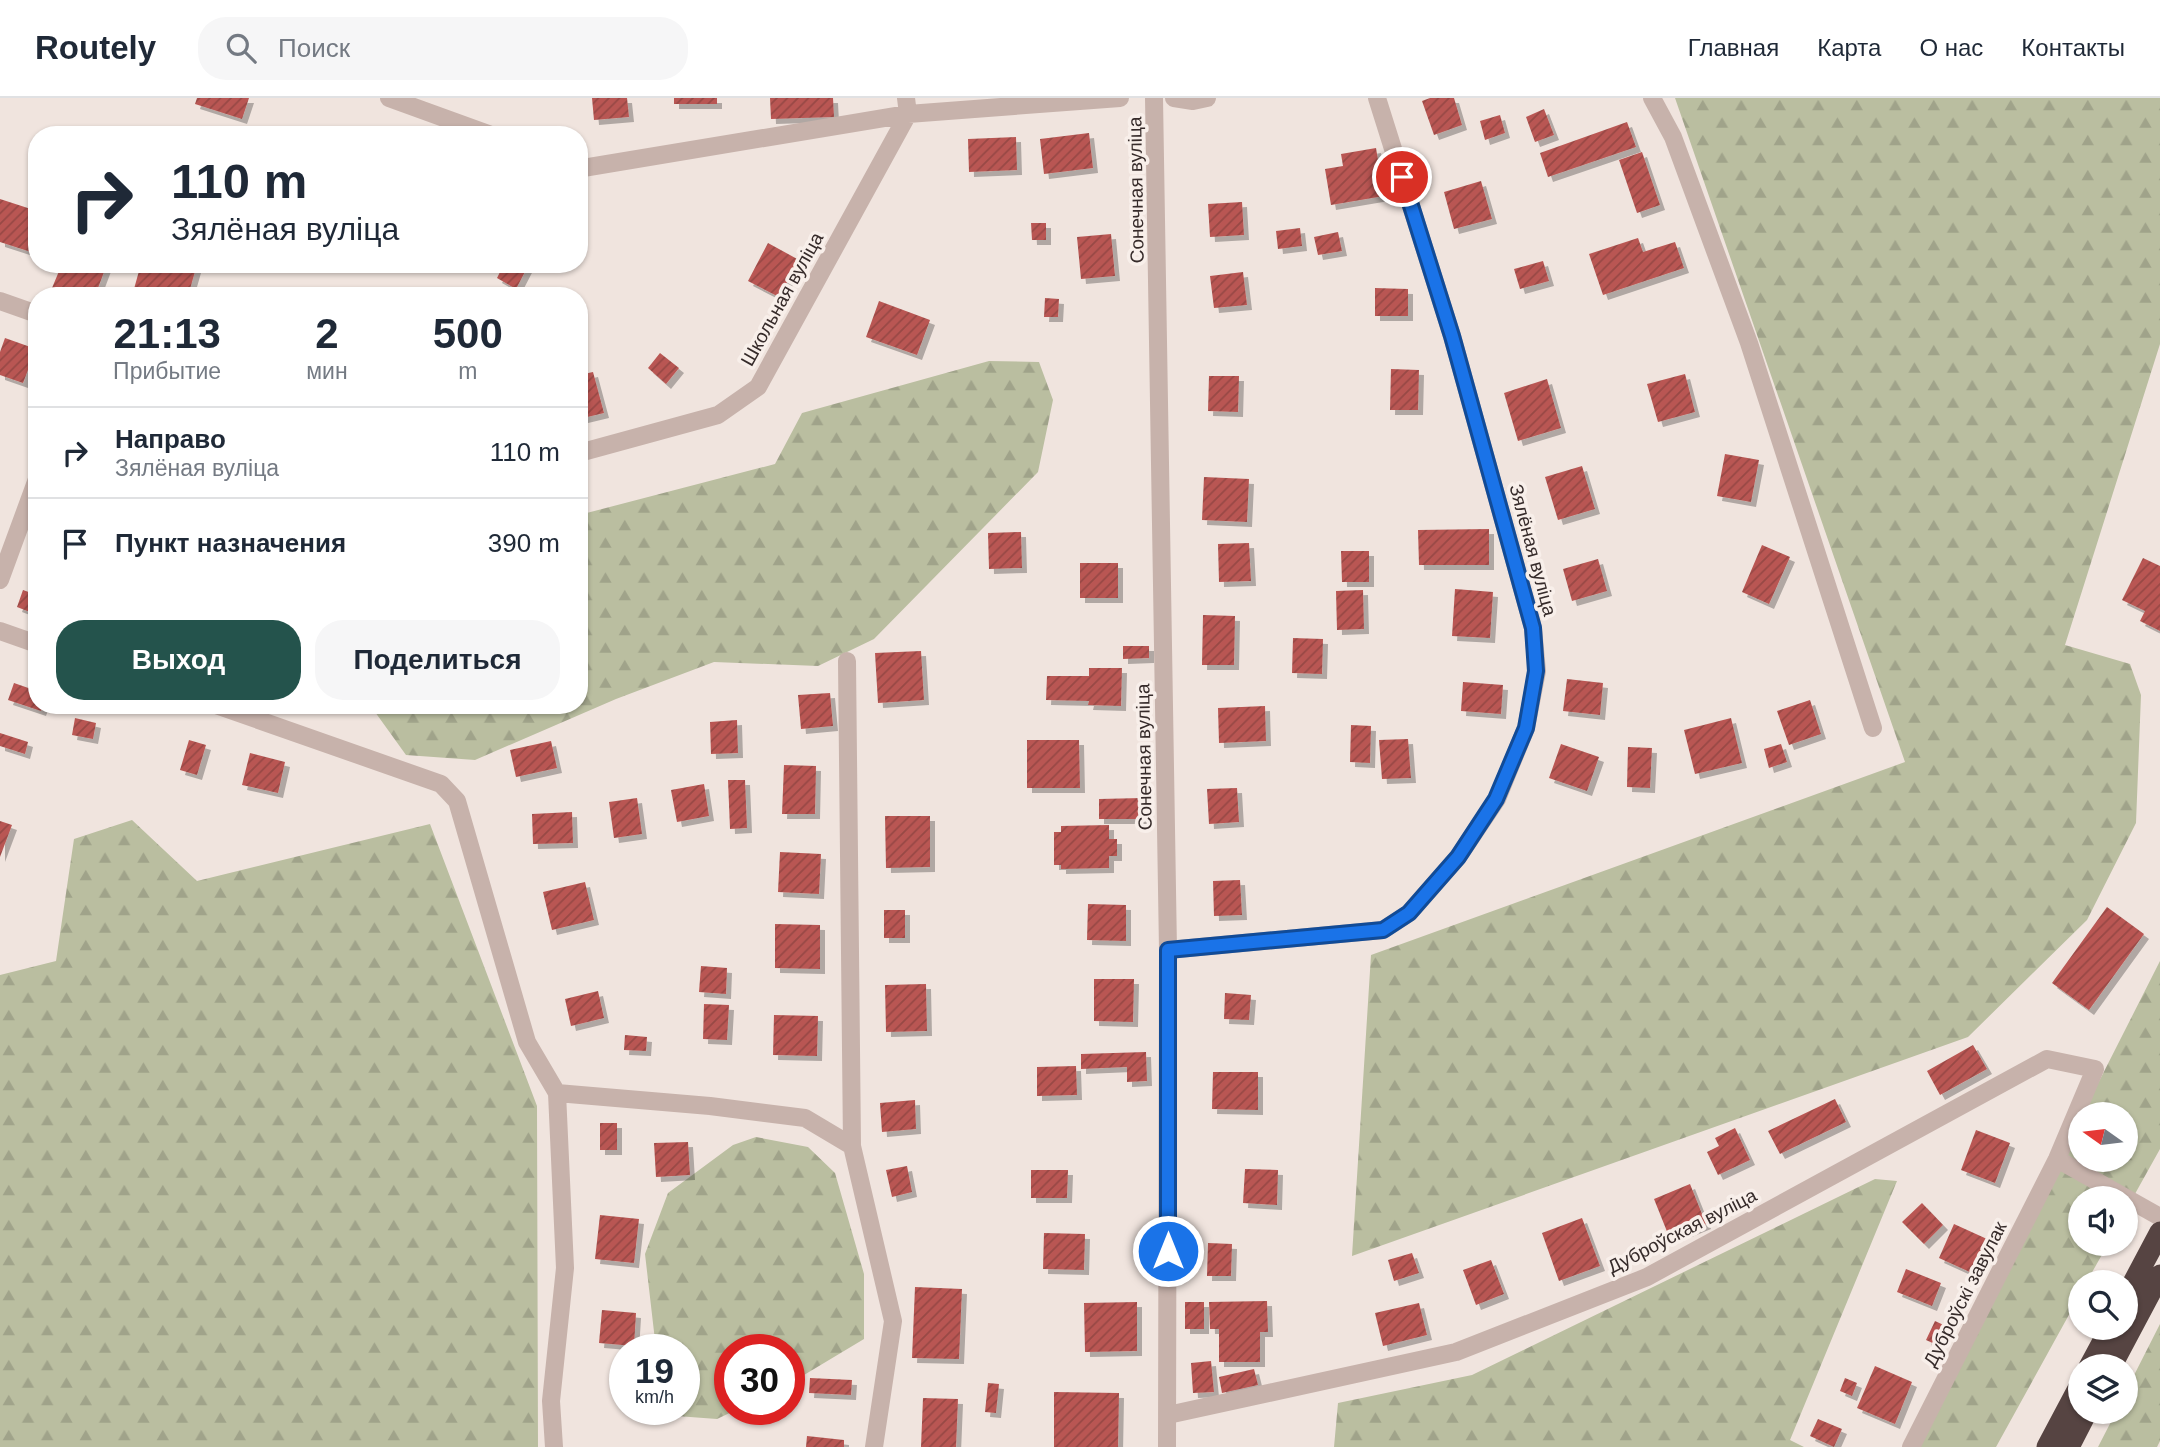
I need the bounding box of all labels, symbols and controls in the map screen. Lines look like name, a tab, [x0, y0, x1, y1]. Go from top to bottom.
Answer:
search box	[198, 17, 688, 80]
text: Routely	[35, 29, 156, 66]
icon: search	[222, 29, 260, 67]
text: Поиск	[278, 33, 350, 63]
text: Главная	[1688, 34, 1779, 61]
text: Карта	[1817, 34, 1881, 61]
text: О нас	[1919, 34, 1983, 61]
text: Контакты	[2021, 34, 2125, 61]
street label: Сонечная вуліца	[1124, 116, 1148, 264]
pin	[1372, 147, 1432, 207]
icon: right	[56, 154, 147, 245]
text: 110 m	[171, 154, 307, 208]
icon: arrive	[1383, 158, 1421, 196]
text: Зялёная вуліца	[171, 211, 399, 247]
street label: Школьная вуліца	[737, 228, 828, 369]
text: 21:13	[113, 310, 221, 357]
text: 2	[315, 310, 339, 357]
text: 500	[433, 310, 503, 357]
text: Прибытие	[113, 358, 221, 384]
text: мин	[306, 358, 348, 384]
text: m	[458, 358, 477, 384]
text: Направо	[115, 424, 226, 454]
icon: right	[56, 434, 94, 472]
text: 110 m	[490, 437, 560, 467]
text: Зялёная вуліца	[115, 455, 279, 481]
street label: Зялёная вуліца	[1505, 482, 1561, 619]
icon: arrive	[56, 525, 94, 563]
text: Пункт назначения	[115, 528, 346, 558]
text: 390 m	[488, 528, 560, 558]
button: Выход	[56, 620, 301, 700]
button: Поделиться	[315, 620, 560, 700]
street label: Сонечная вуліца	[1132, 683, 1156, 831]
north arrow	[2068, 1102, 2138, 1172]
map controls	[2068, 1102, 2138, 1424]
street label: Дуброўская вуліца	[1604, 1184, 1760, 1278]
button: sound	[2068, 1186, 2138, 1256]
position arrow	[1131, 1214, 1205, 1288]
street label: Дуброўскі завулак	[1919, 1217, 2011, 1370]
button: search	[2068, 1270, 2138, 1340]
speed limit sign: 30	[714, 1334, 805, 1425]
text: 19	[635, 1351, 674, 1390]
button: layers	[2068, 1354, 2138, 1424]
text: km/h	[635, 1387, 674, 1407]

